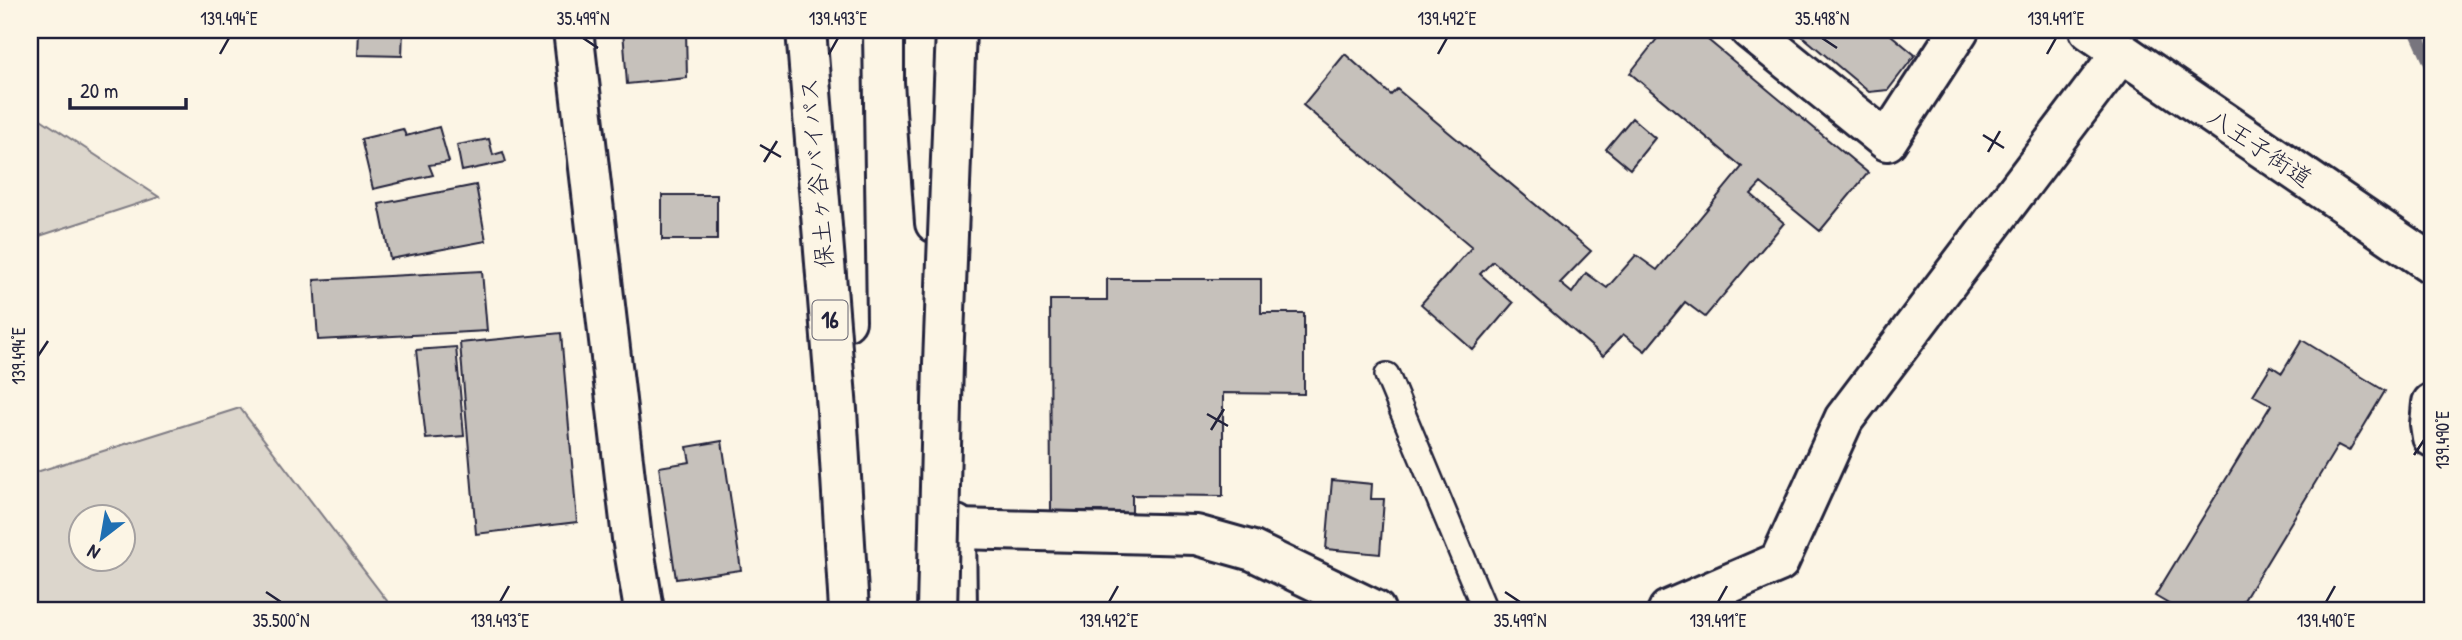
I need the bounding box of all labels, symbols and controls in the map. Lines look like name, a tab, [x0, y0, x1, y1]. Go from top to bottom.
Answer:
text: 139.494°E	[200, 6, 258, 31]
text: 35.499°N	[556, 6, 610, 31]
text: 139.493°E	[809, 6, 867, 31]
text: 139.492°E	[1418, 6, 1477, 31]
text: 35.498°N	[1795, 6, 1849, 31]
text: 139.491°E	[2027, 6, 2085, 31]
scale bar	[70, 66, 186, 110]
text: 20 m	[80, 76, 118, 105]
street label: 保土ヶ谷バイパス	[792, 76, 840, 270]
street label: 八王子街道	[2202, 100, 2319, 194]
road number: 16	[812, 300, 848, 340]
text: 139.494°E	[6, 327, 31, 385]
text: 139.490°E	[2430, 411, 2455, 469]
north arrow	[66, 504, 136, 574]
text: N	[82, 539, 104, 566]
text: 35.500°N	[252, 608, 310, 633]
text: 139.493°E	[471, 608, 529, 633]
text: 139.492°E	[1080, 608, 1139, 633]
text: 35.499°N	[1493, 608, 1547, 633]
text: 139.491°E	[1689, 608, 1747, 633]
text: 139.490°E	[2297, 608, 2355, 633]

